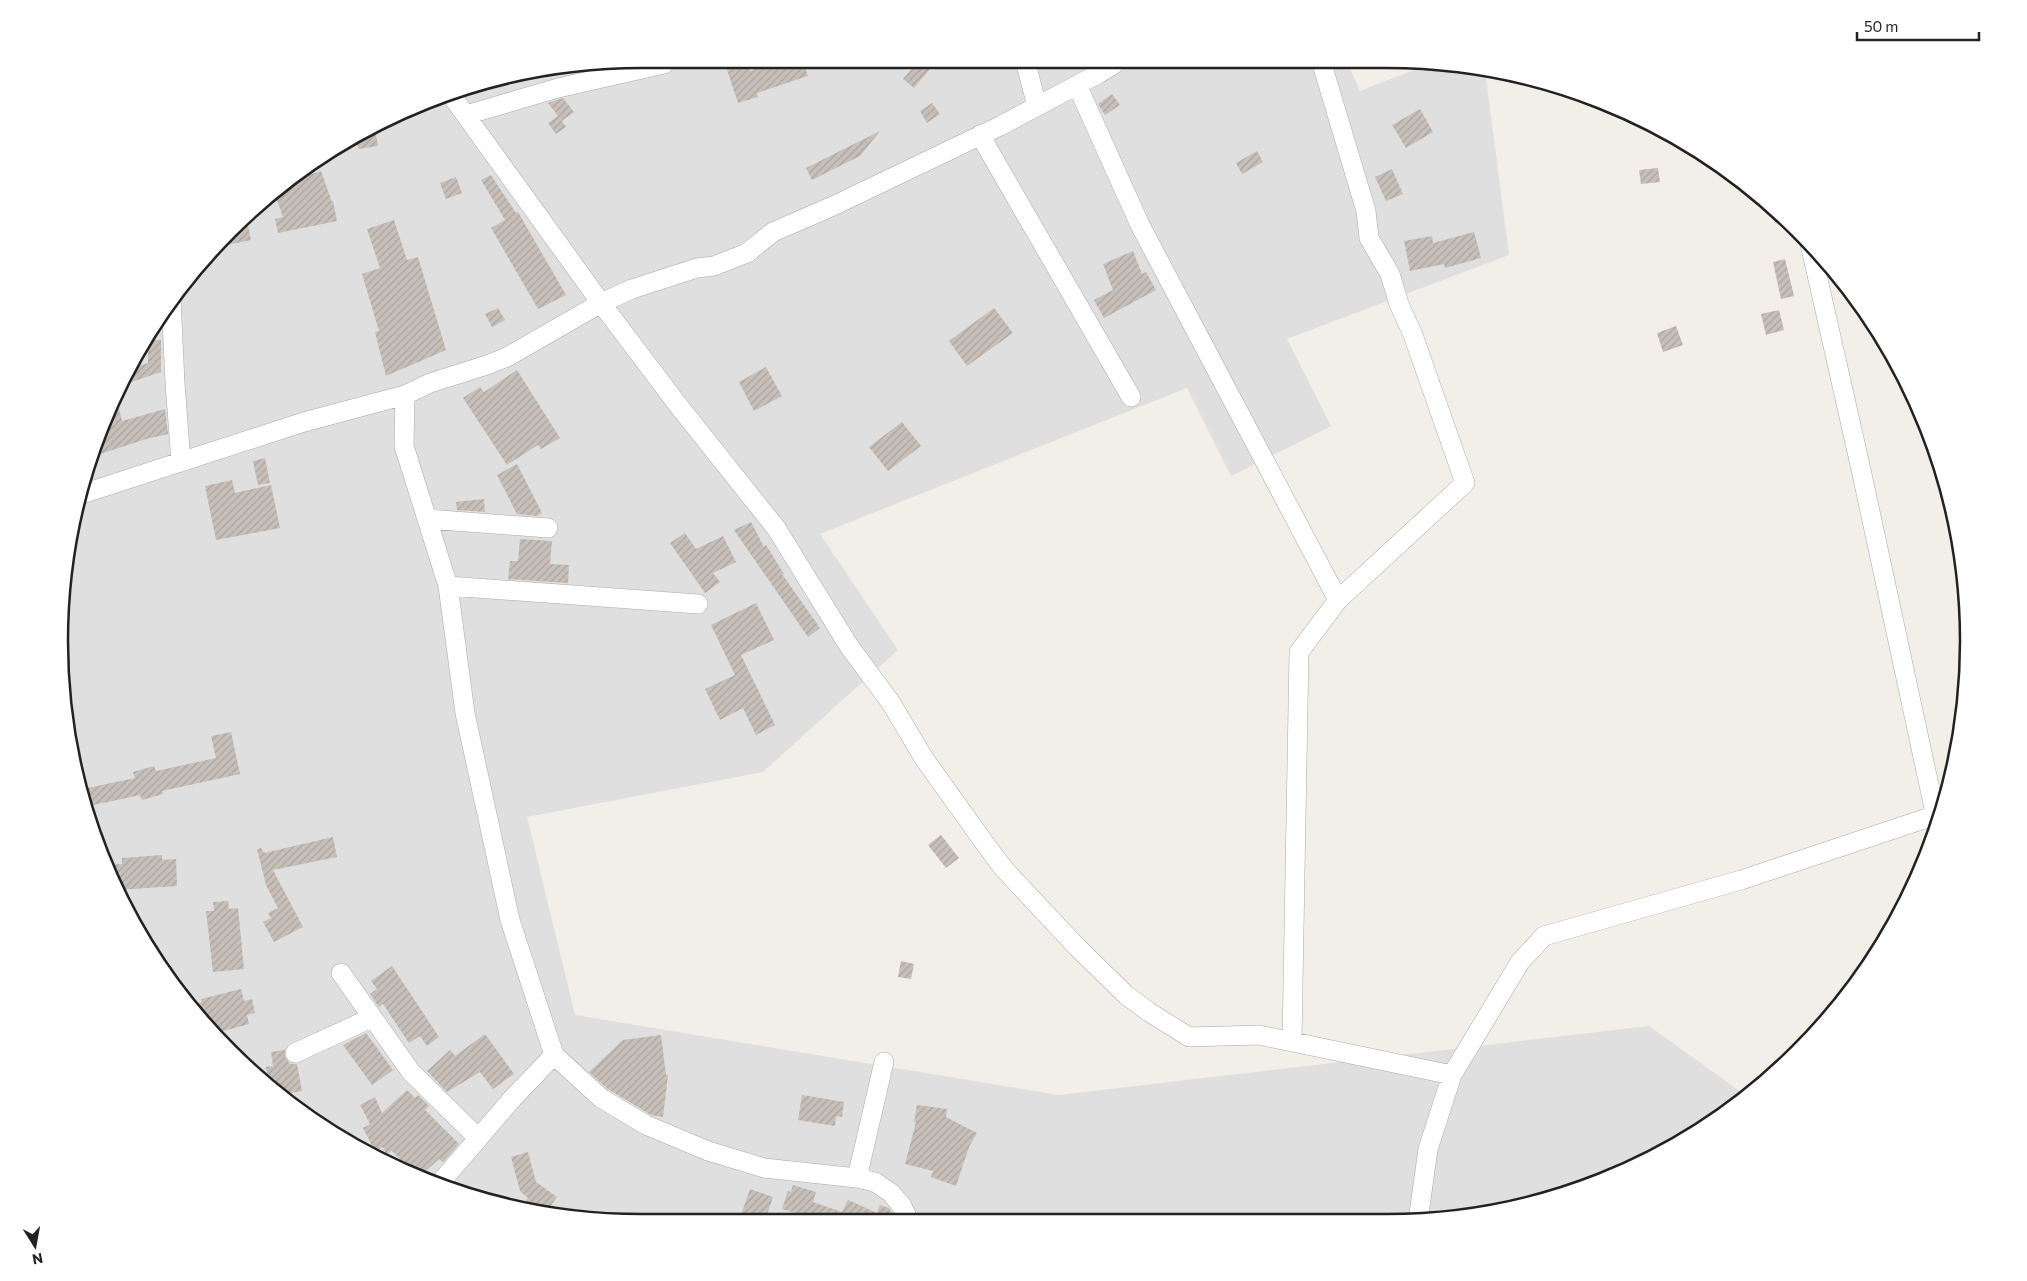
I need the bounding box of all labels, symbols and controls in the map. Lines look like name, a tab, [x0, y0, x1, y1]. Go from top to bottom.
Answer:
scale bar	[1857, 10, 1980, 42]
text: 50 m	[1864, 17, 1898, 35]
north arrow	[10, 1221, 60, 1271]
text: N	[31, 1250, 44, 1269]

